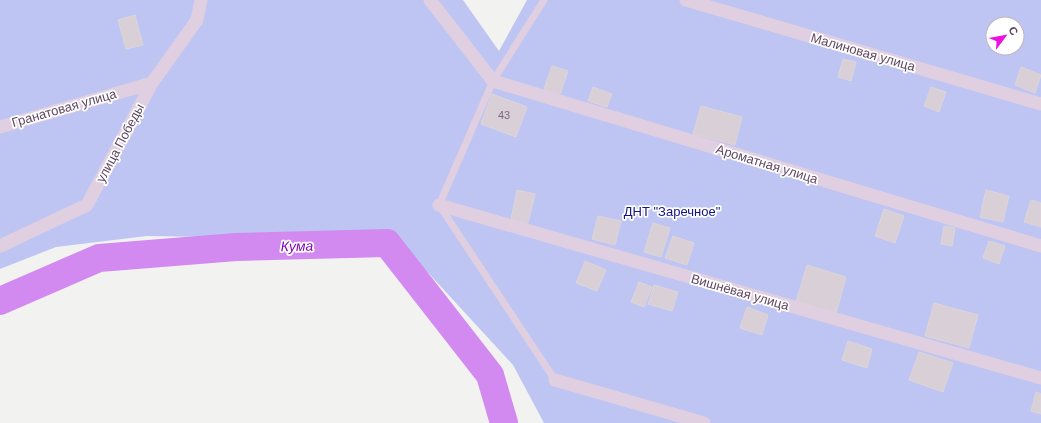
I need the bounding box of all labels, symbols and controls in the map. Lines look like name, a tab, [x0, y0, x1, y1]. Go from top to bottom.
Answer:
north arrow	[985, 16, 1025, 56]
text: С	[1006, 24, 1021, 37]
street label: Малиновая улица	[809, 30, 918, 74]
street label: Гранатовая улица	[10, 86, 119, 130]
street label: улица Победы	[93, 101, 147, 185]
house number: 43	[498, 109, 510, 121]
street label: Ароматная улица	[714, 141, 821, 187]
park label: ДНТ "Заречное"	[624, 204, 721, 219]
water label: Кума	[281, 238, 314, 254]
street label: Вишнёвая улица	[689, 271, 791, 313]

